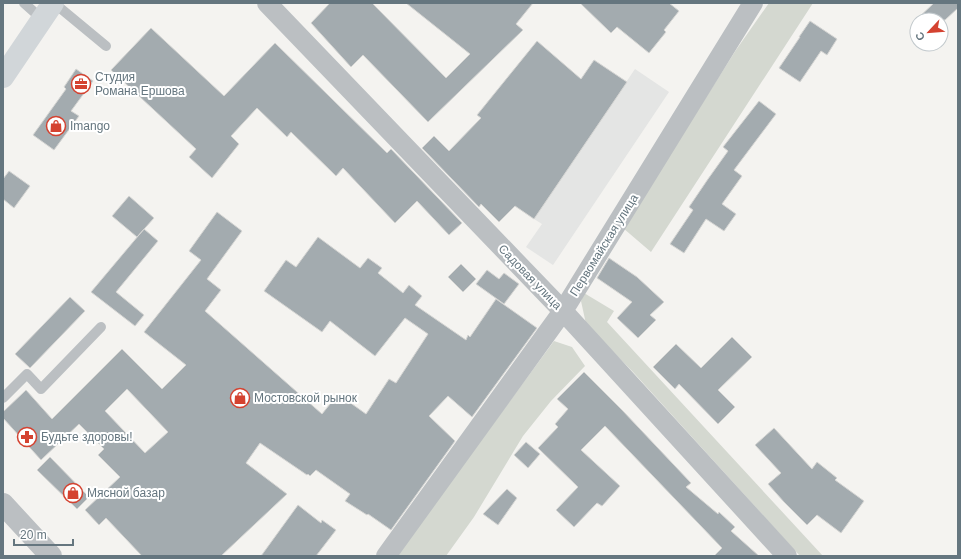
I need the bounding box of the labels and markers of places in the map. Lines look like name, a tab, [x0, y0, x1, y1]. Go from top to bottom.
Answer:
place label: Студия Романа Ершова	[95, 70, 185, 98]
office icon: Студия Романа Ершова	[70, 73, 92, 95]
shop icon: Imango	[45, 115, 67, 137]
place label: Imango	[70, 119, 110, 133]
shop icon: Мостовской рынок	[229, 387, 251, 409]
place label: Мостовской рынок	[254, 391, 358, 405]
pharmacy icon: Будьте здоровы!	[16, 426, 38, 448]
place label: Будьте здоровы!	[41, 430, 133, 444]
shop icon: Мясной базар	[62, 482, 84, 504]
place label: Мясной базар	[87, 486, 165, 500]

